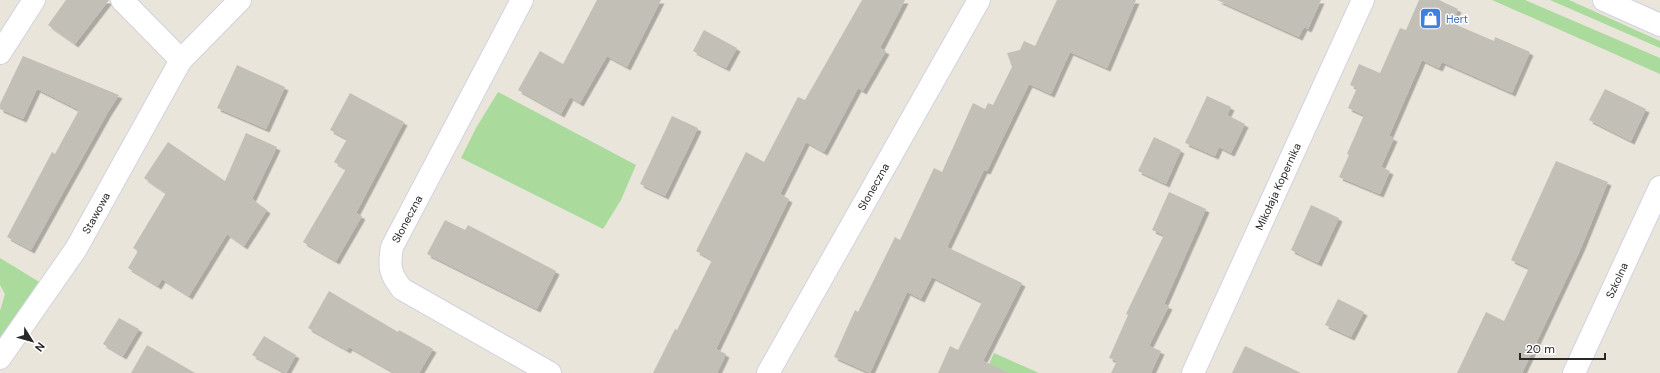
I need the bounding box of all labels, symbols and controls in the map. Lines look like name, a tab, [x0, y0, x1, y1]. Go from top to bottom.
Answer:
shop icon: Hert	[1418, 6, 1444, 32]
place label: Hert	[1446, 12, 1468, 26]
street label: Mikołaja Kopernika	[1252, 141, 1304, 232]
street label: Słoneczna	[854, 161, 892, 213]
street label: Stawowa	[79, 190, 113, 236]
street label: Słoneczna	[389, 193, 425, 245]
street label: Szkolna	[1603, 260, 1631, 301]
north arrow	[12, 321, 52, 361]
scale bar	[1520, 335, 1605, 361]
text: N	[32, 340, 48, 354]
text: 20 m	[1526, 341, 1555, 357]

